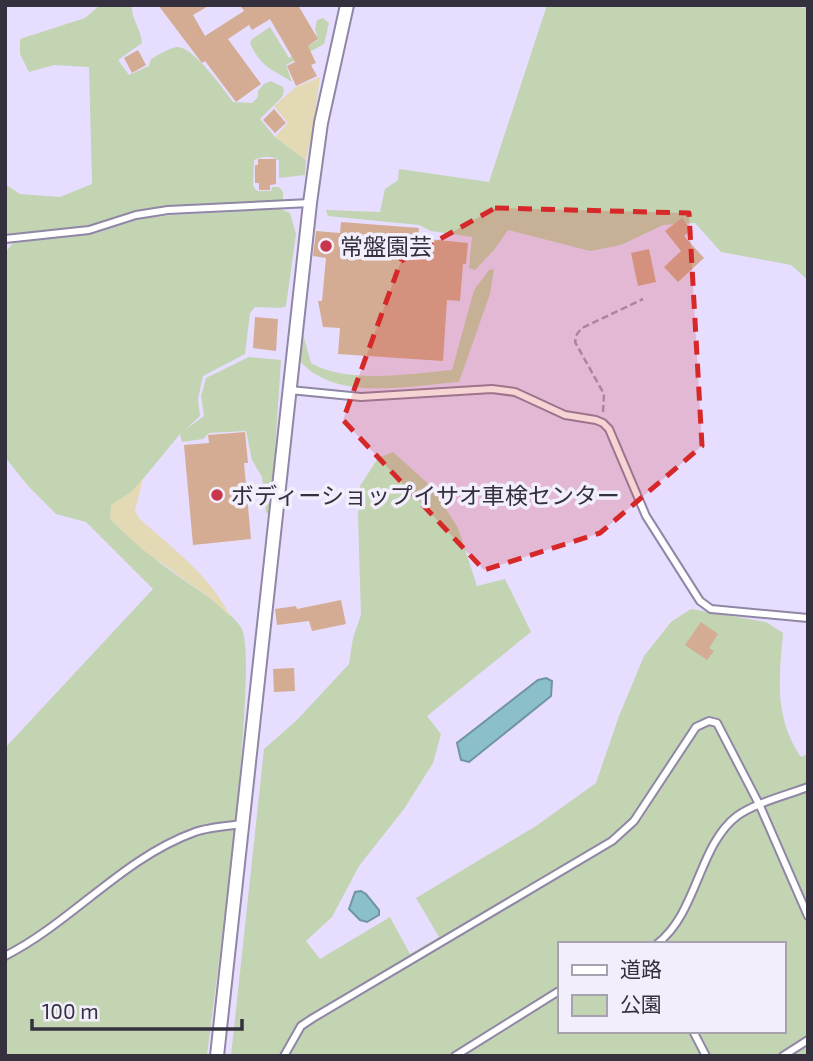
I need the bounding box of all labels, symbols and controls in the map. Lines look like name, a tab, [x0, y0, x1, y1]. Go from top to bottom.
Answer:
place label: 常盤園芸	[340, 232, 432, 260]
marker: 常盤園芸	[318, 238, 334, 254]
place label: ボディーショップイサオ車検センター	[231, 481, 620, 509]
marker: ボディーショップイサオ車検センター	[209, 487, 225, 503]
legend	[558, 942, 785, 1033]
text: 道路	[620, 956, 662, 981]
scale bar	[32, 988, 242, 1032]
text: 公園	[620, 991, 662, 1016]
text: 100 m	[42, 998, 99, 1023]

